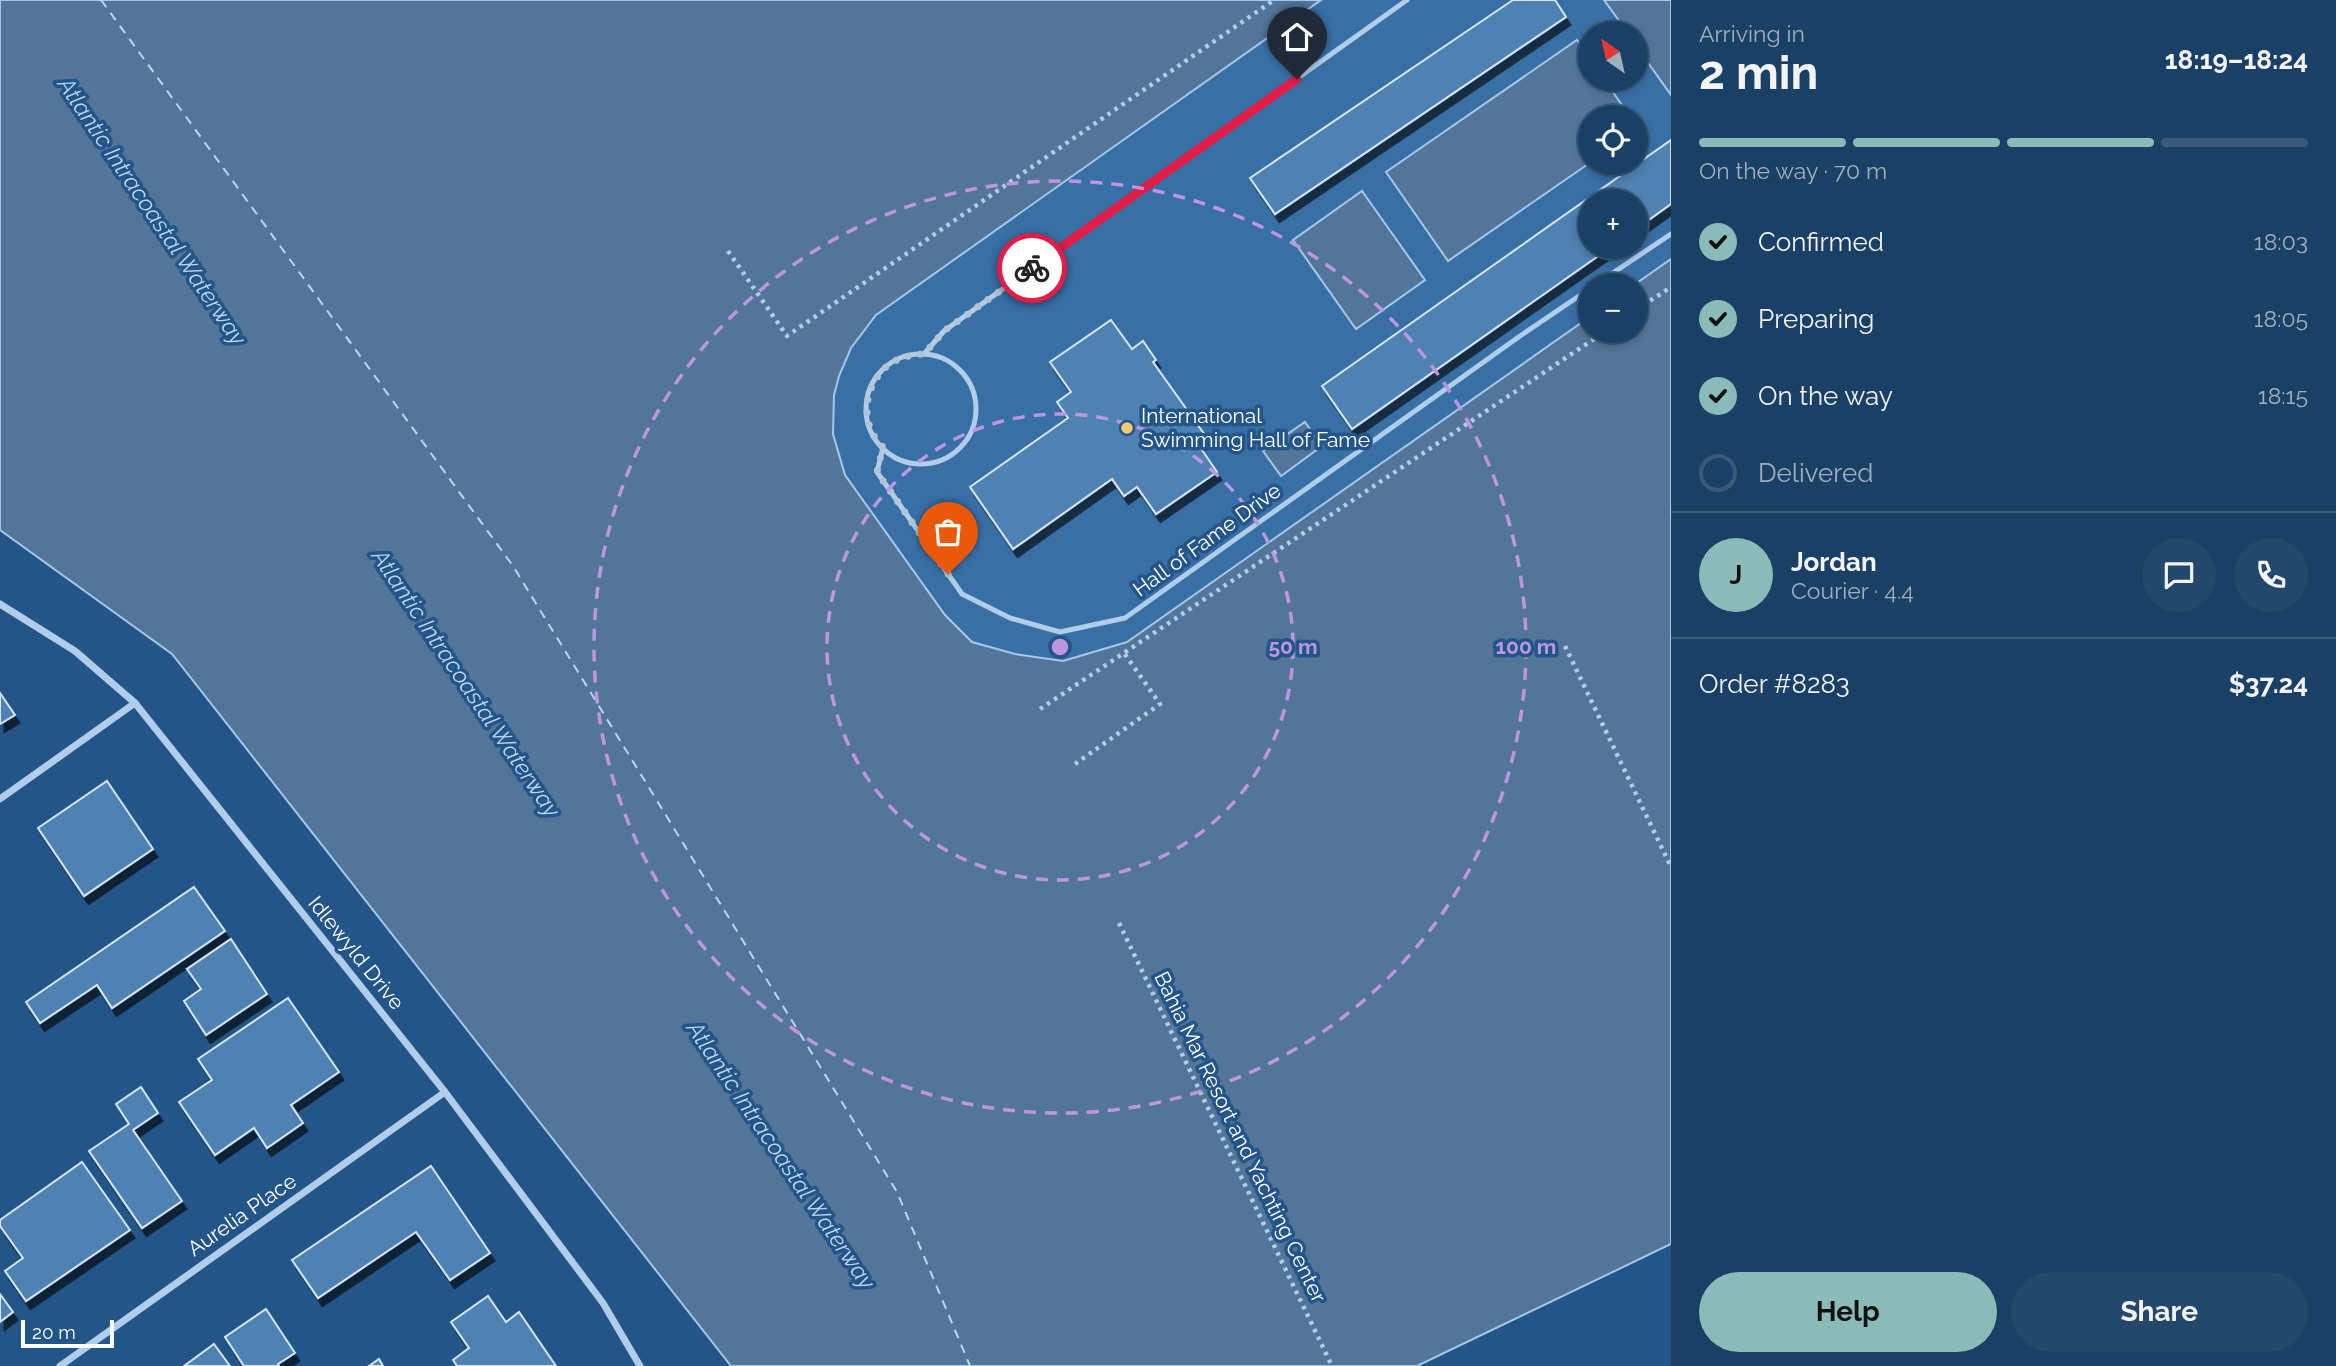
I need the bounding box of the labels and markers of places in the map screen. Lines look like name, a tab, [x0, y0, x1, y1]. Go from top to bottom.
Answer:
pin	[1267, 7, 1327, 79]
place label: International Swimming Hall of Fame	[1141, 403, 1370, 452]
marker: International Swimming Hall of Fame	[1119, 420, 1135, 436]
pin	[918, 502, 978, 574]
centre of rings	[1048, 635, 1072, 659]

